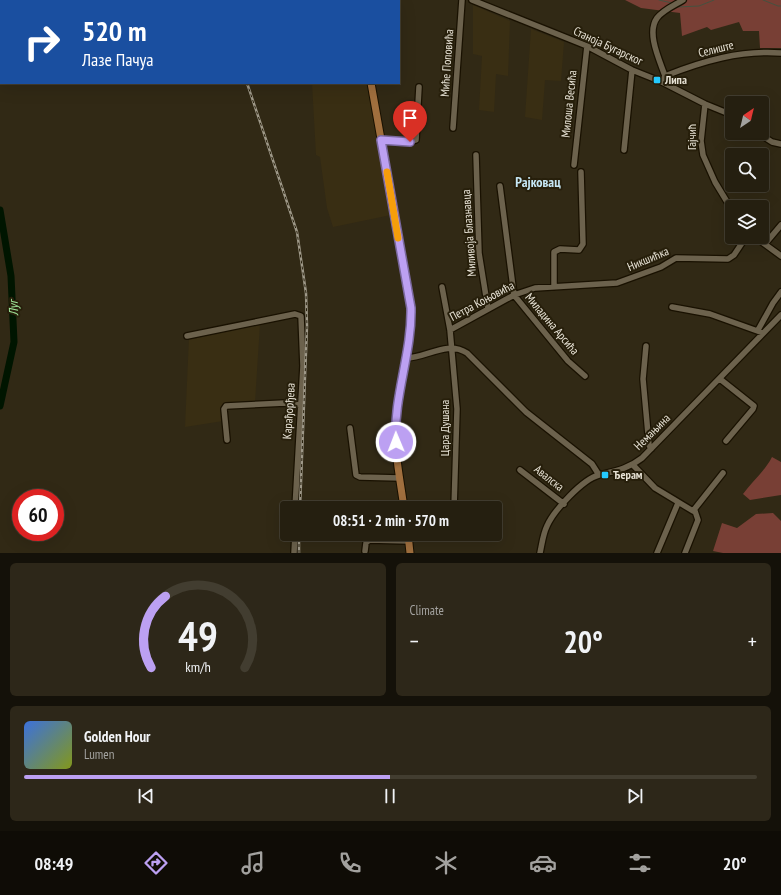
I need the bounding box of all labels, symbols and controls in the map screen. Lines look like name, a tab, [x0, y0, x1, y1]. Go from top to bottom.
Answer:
text: 520 m	[82, 12, 146, 49]
icon: right	[16, 16, 68, 68]
street label: Станоја Бугарског	[571, 23, 646, 68]
street label: Миће Поповића	[437, 28, 456, 97]
street label: Селиште	[697, 37, 735, 60]
text: Лазе Пачуа	[82, 48, 154, 71]
street label: Милоша Весића	[558, 69, 580, 138]
place label: Липа	[664, 72, 687, 87]
marker: Липа	[652, 75, 662, 85]
north arrow	[725, 96, 769, 140]
map controls	[725, 96, 769, 244]
pin	[393, 101, 427, 142]
icon: arrive	[399, 107, 421, 129]
street label: Гајчић	[684, 124, 699, 150]
button: search	[725, 148, 769, 192]
district label: Рајковац	[515, 173, 561, 191]
street label: Миливоја Блазнавца	[458, 189, 479, 277]
button: layers	[725, 200, 769, 244]
street label: Никшићка	[625, 243, 671, 274]
street label: Петра Коњовића	[447, 277, 517, 324]
street label: Миладина Арсића	[522, 290, 583, 358]
water label: Луг	[5, 298, 22, 317]
street label: Карађорђева	[279, 382, 298, 440]
street label: Цара Душана	[437, 400, 452, 456]
street label: Немањина	[630, 410, 673, 453]
position arrow	[375, 421, 417, 463]
street label: Авалска	[531, 461, 567, 494]
place label: Ђерам	[613, 467, 643, 482]
marker: Ђерам	[600, 470, 610, 480]
speed limit sign: 60	[12, 489, 64, 541]
text: 08:51 · 2 min · 570 m	[333, 511, 449, 530]
text: Climate	[410, 602, 444, 619]
text: 49	[178, 608, 218, 661]
text: 20°	[563, 622, 603, 661]
text: −	[410, 627, 419, 655]
text: +	[748, 627, 757, 655]
text: km/h	[185, 656, 210, 675]
text: Golden Hour	[84, 727, 151, 746]
text: Lumen	[84, 746, 114, 763]
icon: previous	[135, 785, 157, 807]
icon: pause	[379, 785, 401, 807]
icon: next	[624, 785, 646, 807]
icon: directions	[142, 849, 170, 877]
icon: music	[239, 849, 267, 877]
icon: phone	[336, 849, 364, 877]
icon: climate	[432, 849, 460, 877]
icon: car	[529, 849, 557, 877]
icon: filters	[626, 849, 654, 877]
text: 08:49	[34, 852, 73, 875]
text: 20°	[723, 852, 747, 875]

